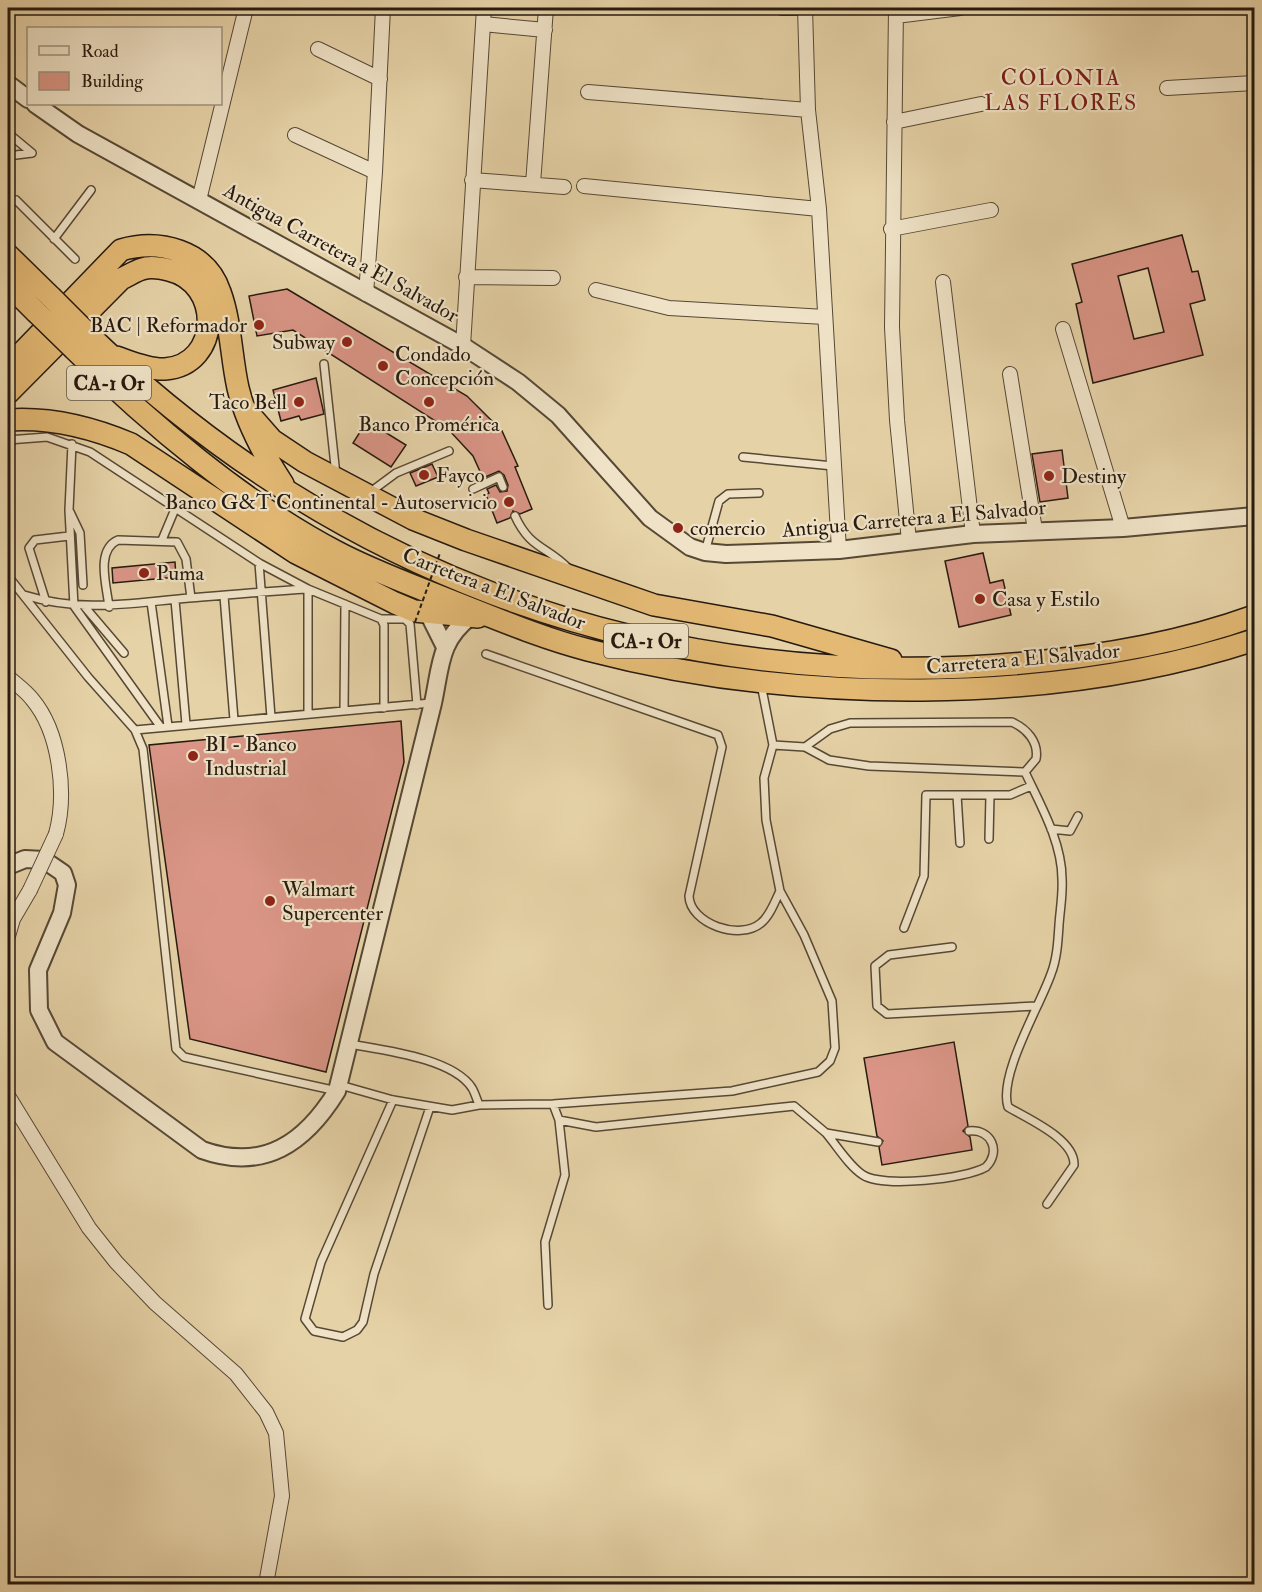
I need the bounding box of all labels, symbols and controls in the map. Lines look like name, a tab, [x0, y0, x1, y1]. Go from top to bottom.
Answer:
legend	[27, 27, 222, 105]
text: Road	[81, 40, 119, 63]
district label: COLONIA LAS FLORES	[984, 64, 1138, 117]
text: Building	[81, 70, 144, 93]
street label: Antigua Carretera a El Salvador	[218, 176, 464, 329]
place label: BAC | Reformador	[90, 312, 247, 339]
marker: BAC | Reformador	[252, 318, 266, 332]
place label: Subway	[272, 329, 336, 356]
marker: Subway	[340, 335, 354, 349]
place label: Condado Concepción	[395, 341, 494, 392]
marker: Condado Concepción	[376, 359, 390, 373]
road number: CA-1 Or	[67, 366, 151, 400]
place label: Taco Bell	[209, 389, 288, 416]
marker: Taco Bell	[292, 395, 306, 409]
marker: Banco Promérica	[422, 395, 436, 409]
place label: Banco Promérica	[358, 411, 500, 438]
place label: Fayco	[436, 462, 485, 489]
place label: Destiny	[1061, 463, 1127, 490]
marker: Fayco	[417, 468, 431, 482]
marker: Destiny	[1042, 469, 1056, 483]
place label: Banco G&T Continental - Autoservicio	[165, 489, 497, 516]
street label: Antigua Carretera a El Salvador	[780, 494, 1047, 544]
marker: Banco G&T Continental - Autoservicio	[502, 495, 516, 509]
place label: comercio	[690, 515, 765, 542]
marker: comercio	[671, 521, 685, 535]
street label: Carretera a El Salvador	[399, 542, 590, 636]
place label: Puma	[156, 560, 204, 587]
marker: Puma	[137, 566, 151, 580]
place label: Casa y Estilo	[992, 586, 1100, 613]
marker: Casa y Estilo	[973, 592, 987, 606]
road number: CA-1 Or	[604, 624, 688, 658]
street label: Carretera a El Salvador	[925, 637, 1121, 681]
place label: BI - Banco Industrial	[205, 731, 297, 782]
marker: BI - Banco Industrial	[186, 749, 200, 763]
place label: Walmart Supercenter	[281, 876, 383, 927]
marker: Walmart Supercenter	[263, 894, 277, 908]

